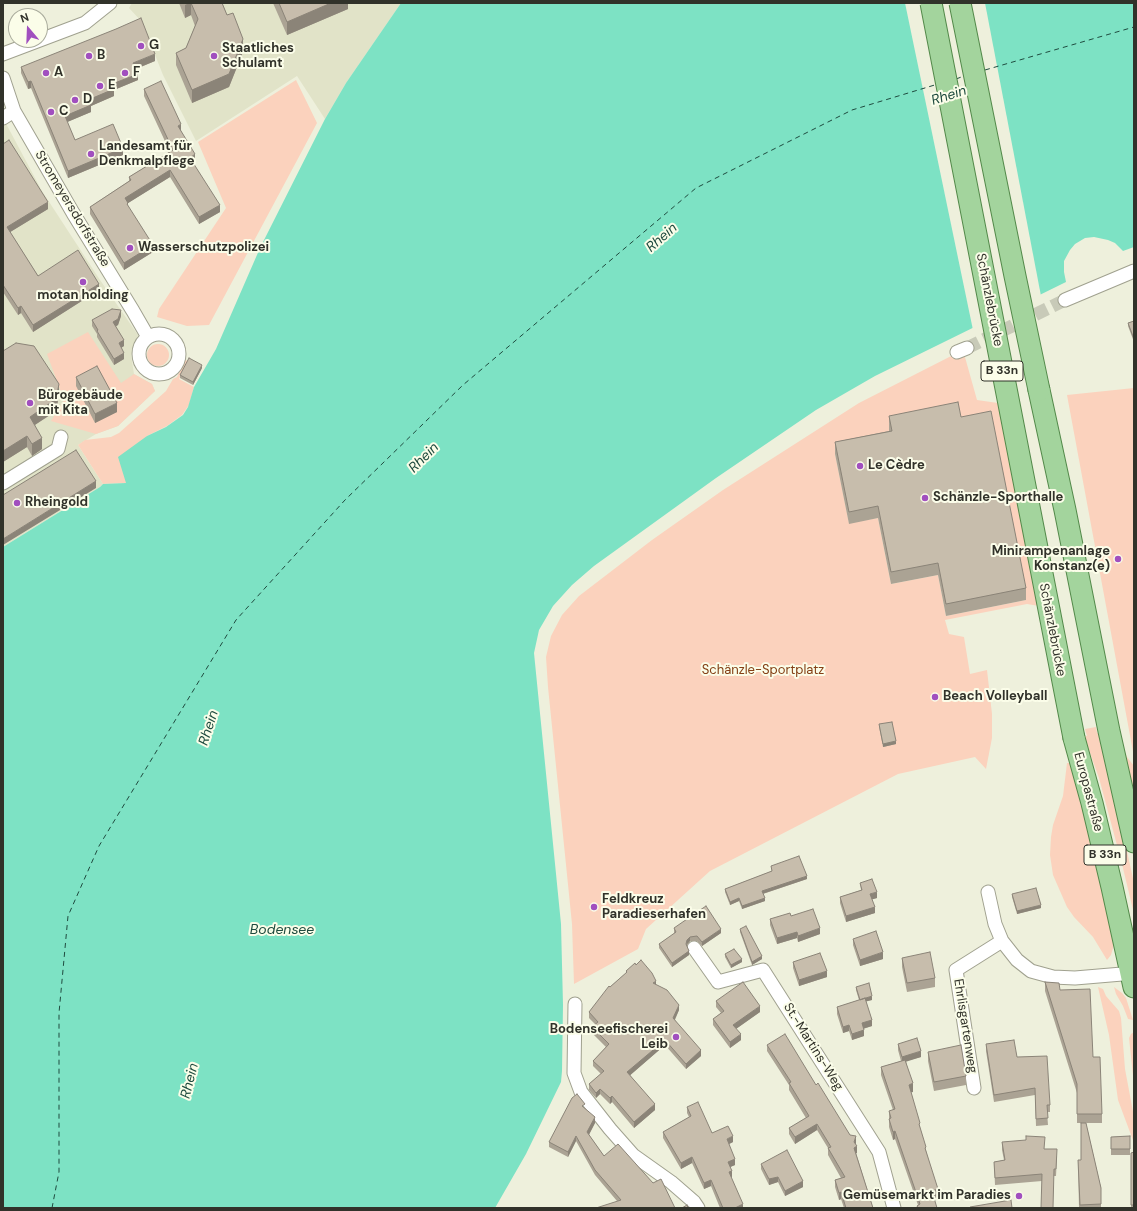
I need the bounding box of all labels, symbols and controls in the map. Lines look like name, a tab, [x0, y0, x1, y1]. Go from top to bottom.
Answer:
north arrow	[8, 8, 48, 48]
text: N	[18, 10, 30, 26]
place label: G	[149, 38, 159, 54]
marker: G	[136, 41, 146, 51]
place label: Staatliches Schulamt	[222, 41, 294, 72]
place label: B	[97, 48, 105, 64]
marker: B	[84, 51, 94, 61]
marker: Staatliches Schulamt	[209, 51, 219, 61]
place label: A	[54, 65, 63, 81]
place label: F	[133, 65, 140, 81]
marker: A	[41, 68, 51, 78]
marker: F	[120, 68, 130, 78]
place label: E	[108, 78, 116, 94]
marker: E	[95, 81, 105, 91]
water label: Rhein	[929, 82, 969, 110]
place label: D	[83, 92, 92, 108]
marker: D	[70, 95, 80, 105]
place label: C	[59, 104, 69, 120]
marker: C	[46, 107, 56, 117]
place label: Landesamt für Denkmalpflege	[99, 139, 195, 170]
street label: Stromeyersdorfstraße	[31, 148, 113, 270]
marker: Landesamt für Denkmalpflege	[86, 149, 96, 159]
water label: Rhein	[643, 220, 681, 256]
place label: Wasserschutzpolizei	[138, 240, 269, 256]
marker: Wasserschutzpolizei	[125, 243, 135, 253]
street label: Schänzlebrücke	[972, 252, 1006, 348]
marker: motan holding	[78, 277, 88, 287]
place label: motan holding	[37, 288, 129, 304]
road number: B 33n	[981, 361, 1023, 381]
place label: Bürogebäude mit Kita	[38, 388, 123, 419]
marker: Bürogebäude mit Kita	[25, 398, 35, 408]
water label: Rhein	[405, 439, 443, 477]
place label: Le Cèdre	[868, 458, 925, 474]
marker: Le Cèdre	[855, 461, 865, 471]
place label: Schänzle-Sporthalle	[933, 490, 1063, 506]
marker: Schänzle-Sporthalle	[920, 493, 930, 503]
place label: Rheingold	[25, 495, 88, 511]
marker: Rheingold	[12, 498, 22, 508]
place label: Minirampenanlage Konstanz(e)	[992, 544, 1110, 575]
marker: Minirampenanlage Konstanz(e)	[1113, 554, 1123, 564]
street label: Schänzlebrücke	[1035, 582, 1069, 678]
park label: Schänzle-Sportplatz	[702, 663, 824, 679]
place label: Beach Volleyball	[943, 689, 1047, 705]
marker: Beach Volleyball	[930, 692, 940, 702]
water label: Rhein	[195, 708, 223, 748]
street label: Europastraße	[1070, 751, 1106, 833]
road number: B 33n	[1084, 845, 1126, 865]
place label: Feldkreuz Paradieserhafen	[602, 892, 706, 923]
marker: Feldkreuz Paradieserhafen	[589, 902, 599, 912]
water label: Bodensee	[250, 922, 314, 938]
street label: Ehrlisgartenweg	[950, 978, 980, 1074]
street label: St.-Martins-Weg	[780, 1000, 846, 1094]
place label: Bodenseefischerei Leib	[550, 1022, 668, 1053]
marker: Bodenseefischerei Leib	[671, 1032, 681, 1042]
water label: Rhein	[178, 1062, 202, 1100]
place label: Gemüsemarkt im Paradies	[843, 1188, 1011, 1204]
marker: Gemüsemarkt im Paradies	[1014, 1191, 1024, 1201]

